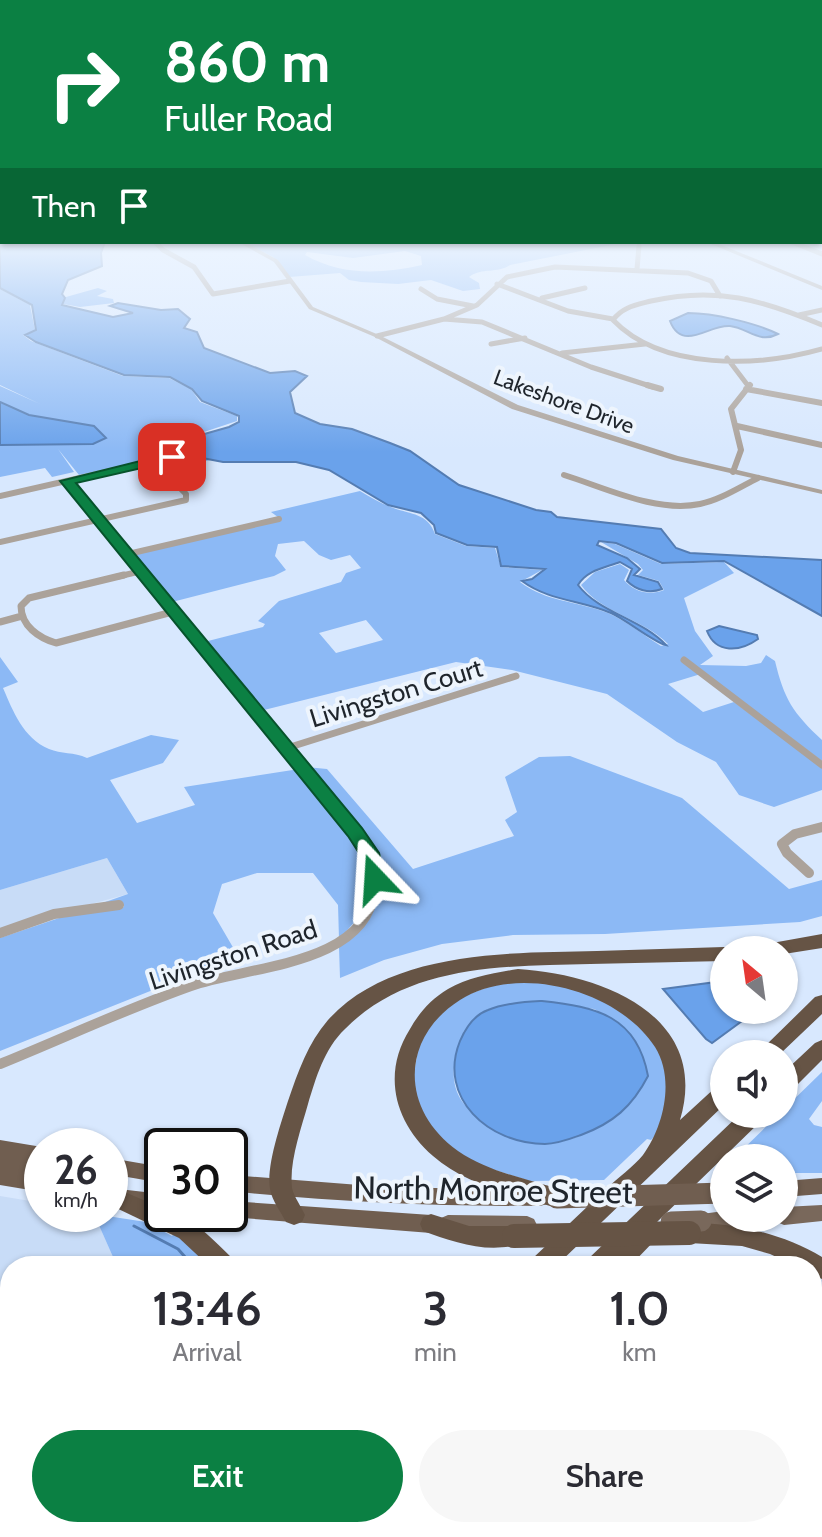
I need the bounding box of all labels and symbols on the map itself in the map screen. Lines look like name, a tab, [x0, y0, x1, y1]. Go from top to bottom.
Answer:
street label: Lakeshore Drive	[490, 364, 638, 439]
pin	[138, 423, 206, 491]
street label: Livingston Court	[306, 651, 486, 734]
position arrow	[333, 837, 417, 921]
street label: Livingston Road	[145, 913, 321, 997]
north arrow	[710, 936, 798, 1024]
speed limit sign: 30	[144, 1128, 248, 1232]
street label: North Monroe Street	[353, 1168, 633, 1211]

